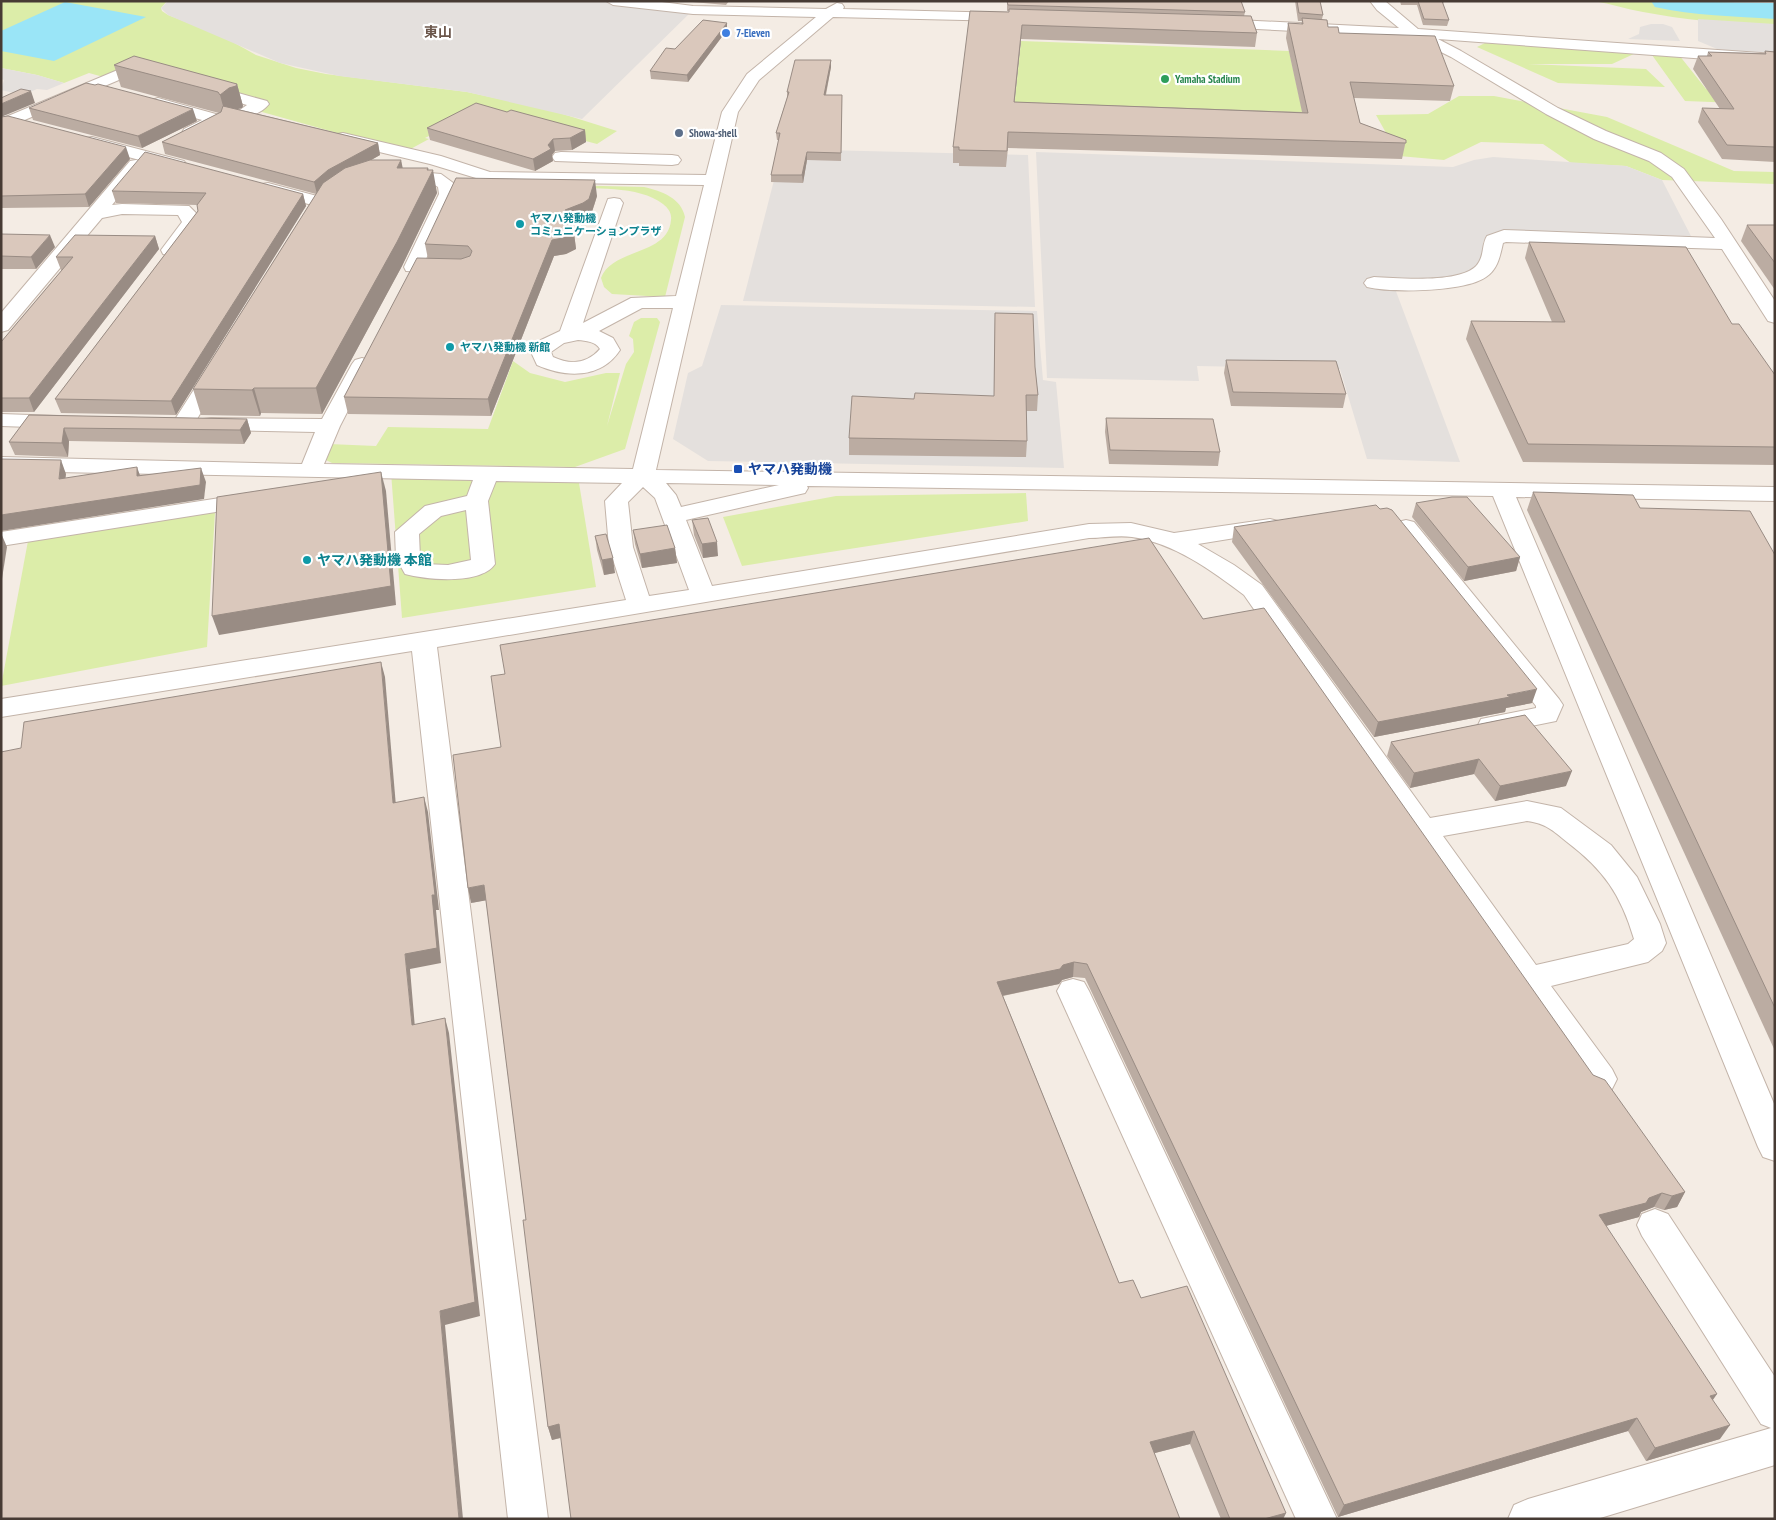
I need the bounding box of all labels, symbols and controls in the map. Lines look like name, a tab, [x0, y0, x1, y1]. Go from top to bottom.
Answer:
district label: 東山	[424, 23, 452, 41]
place label: 7-Eleven	[736, 26, 770, 40]
marker: 7-Eleven	[720, 27, 732, 39]
place label: Yamaha Stadium	[1174, 72, 1240, 86]
marker: Yamaha Stadium	[1159, 73, 1171, 85]
place label: Showa-shell	[689, 126, 737, 140]
marker: Showa-shell	[673, 127, 685, 139]
place label: ヤマハ発動機 コミュニケーションプラザ	[530, 211, 661, 238]
marker: ヤマハ発動機 コミュニケーションプラザ	[514, 218, 526, 230]
place label: ヤマハ発動機 新館	[460, 340, 550, 354]
marker: ヤマハ発動機 新館	[444, 341, 456, 353]
place label: ヤマハ発動機	[748, 460, 832, 478]
marker: ヤマハ発動機	[732, 463, 744, 475]
place label: ヤマハ発動機 本館	[317, 551, 432, 569]
marker: ヤマハ発動機 本館	[301, 554, 313, 566]

